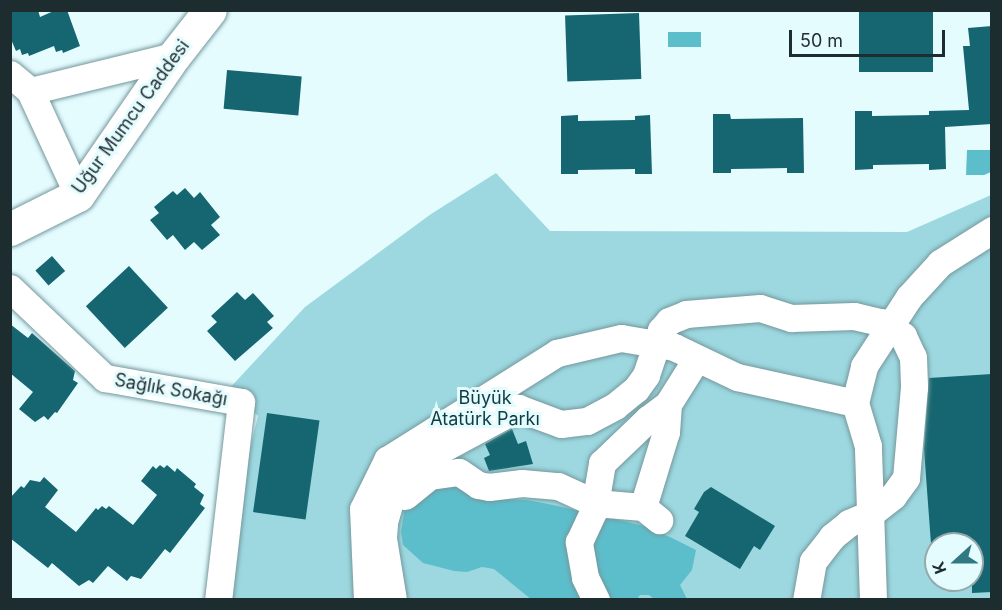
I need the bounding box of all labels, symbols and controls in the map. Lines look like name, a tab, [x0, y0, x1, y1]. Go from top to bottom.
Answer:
scale bar	[792, 18, 948, 56]
text: 50 m	[800, 30, 843, 51]
street label: Uğur Mumcu Caddesi	[68, 36, 194, 198]
street label: Sağlık Sokağı	[113, 369, 229, 411]
park label: Büyük Atatürk Parkı	[430, 388, 540, 430]
north arrow	[924, 532, 984, 592]
text: K	[928, 559, 950, 577]

